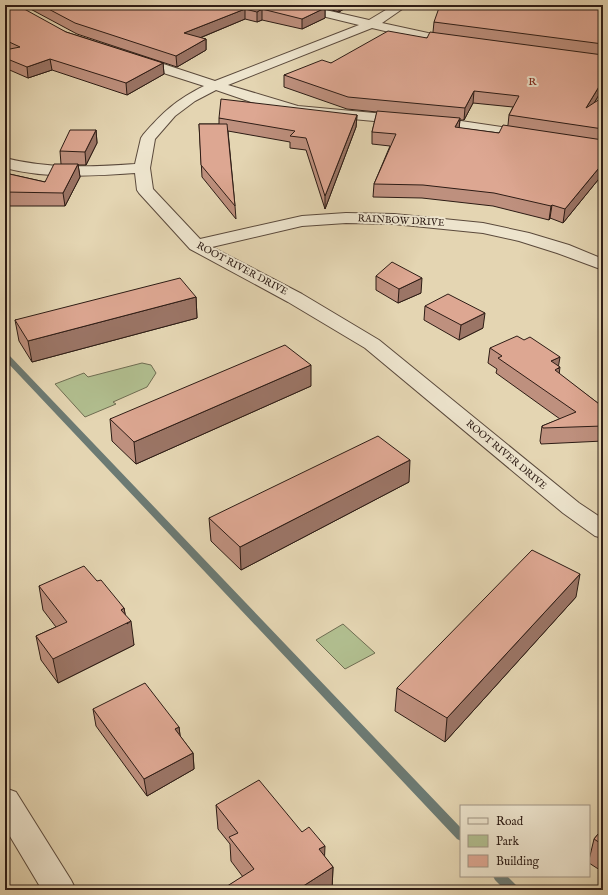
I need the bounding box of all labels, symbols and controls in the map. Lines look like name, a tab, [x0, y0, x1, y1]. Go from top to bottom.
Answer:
district label: R	[528, 75, 538, 89]
street label: RAINBOW DRIVE	[357, 212, 445, 230]
street label: ROOT RIVER DRIVE	[194, 239, 290, 299]
street label: ROOT RIVER DRIVE	[463, 417, 549, 493]
legend	[460, 805, 590, 877]
text: Road	[496, 814, 524, 829]
text: Park	[496, 834, 519, 849]
text: Building	[496, 854, 540, 869]

